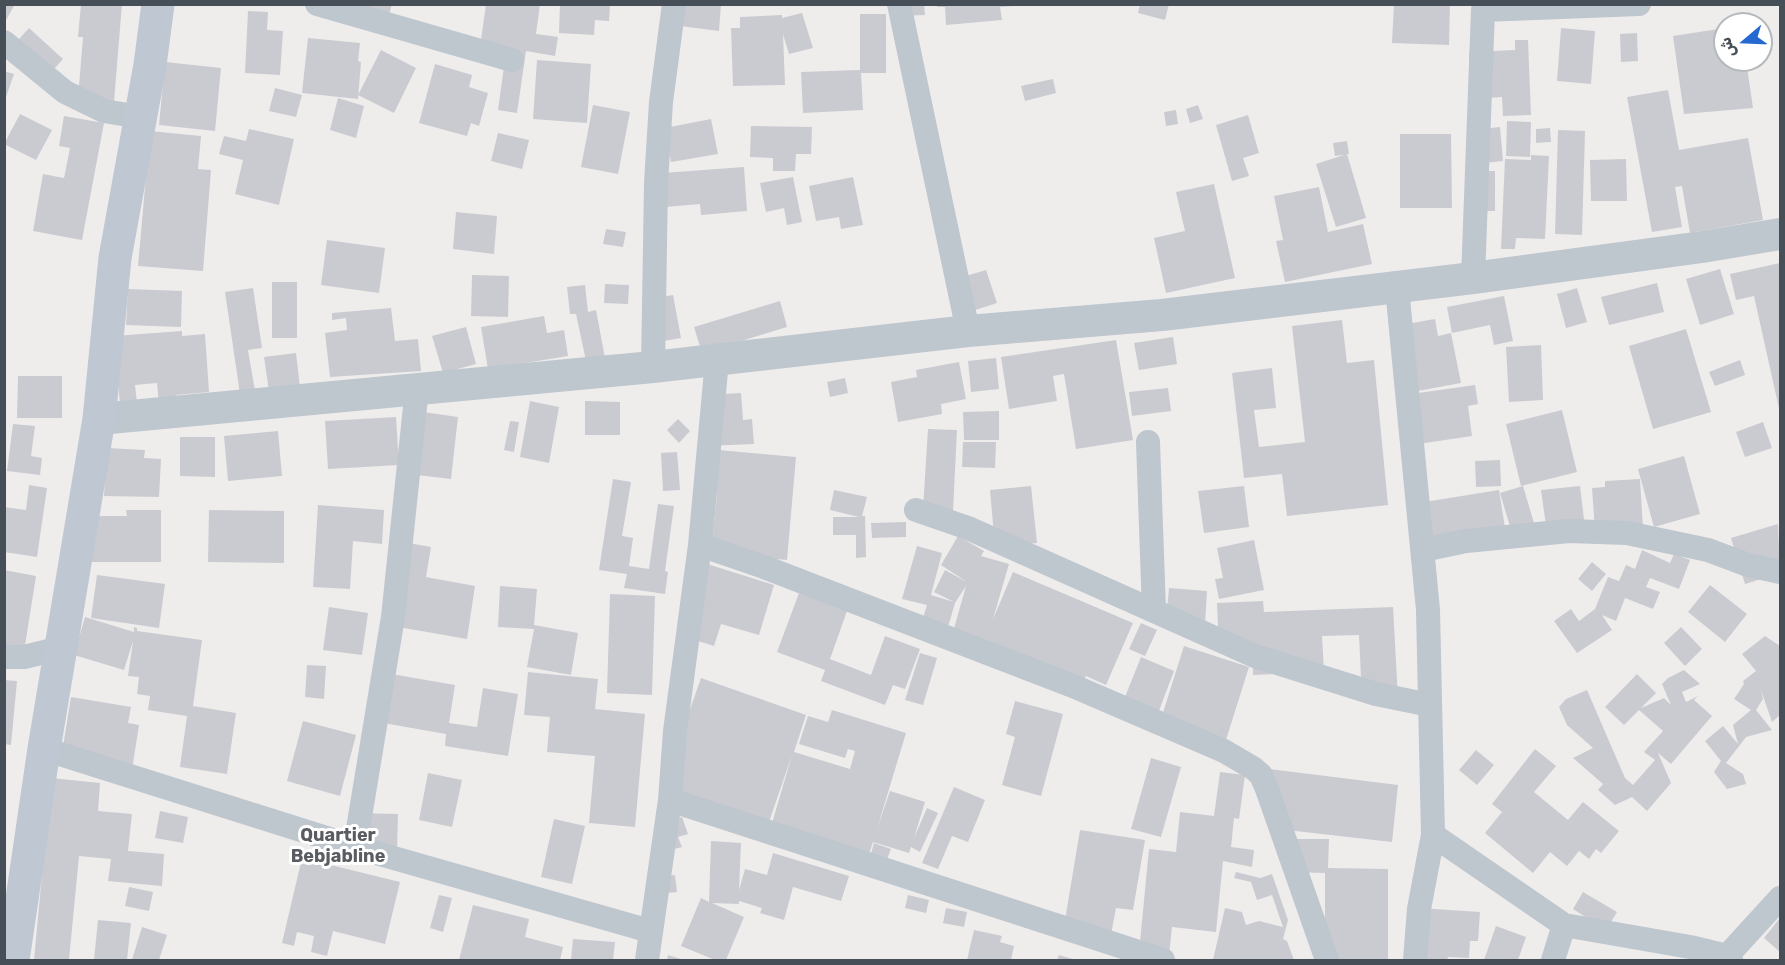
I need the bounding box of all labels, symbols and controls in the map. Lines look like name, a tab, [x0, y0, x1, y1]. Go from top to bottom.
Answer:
north arrow	[1713, 12, 1773, 72]
text: ش	[1715, 35, 1740, 60]
district label: Quartier Bebjabline	[291, 825, 385, 868]

